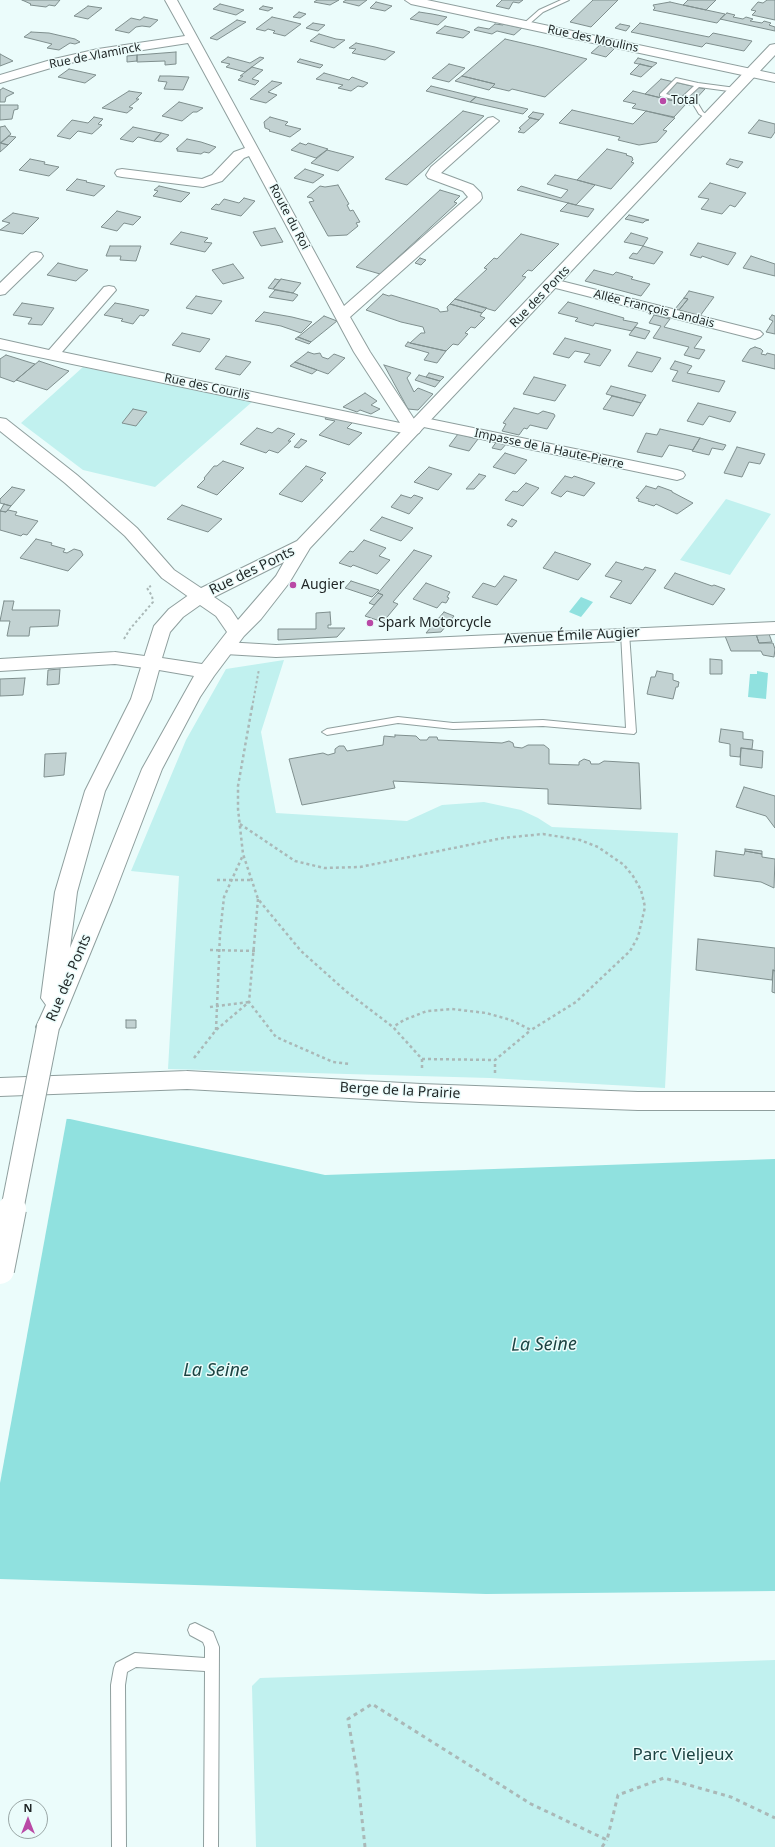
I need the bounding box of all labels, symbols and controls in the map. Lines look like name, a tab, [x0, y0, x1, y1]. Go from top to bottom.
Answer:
street label: Rue des Moulins	[546, 22, 640, 56]
street label: Rue de Vlaminck	[48, 40, 142, 72]
place label: Total	[671, 94, 698, 108]
marker: Total	[658, 96, 668, 106]
street label: Route du Roi	[266, 182, 312, 252]
street label: Rue des Ponts	[507, 263, 573, 331]
street label: Allée François Landais	[592, 287, 716, 331]
street label: Rue des Courlis	[163, 371, 251, 403]
street label: Impasse de la Haute-Pierre	[473, 426, 625, 472]
street label: Rue des Ponts	[206, 543, 298, 599]
place label: Augier	[301, 577, 344, 593]
marker: Augier	[288, 580, 298, 590]
place label: Spark Motorcycle	[378, 615, 491, 631]
marker: Spark Motorcycle	[365, 618, 375, 628]
street label: Avenue Émile Augier	[504, 624, 640, 648]
street label: Rue des Ponts	[43, 932, 95, 1024]
street label: Berge de la Prairie	[339, 1079, 461, 1103]
water label: La Seine	[511, 1334, 577, 1356]
water label: La Seine	[183, 1360, 249, 1382]
park label: Parc Vieljeux	[632, 1745, 734, 1765]
north arrow	[8, 1799, 48, 1839]
text: N	[24, 1800, 32, 1815]

